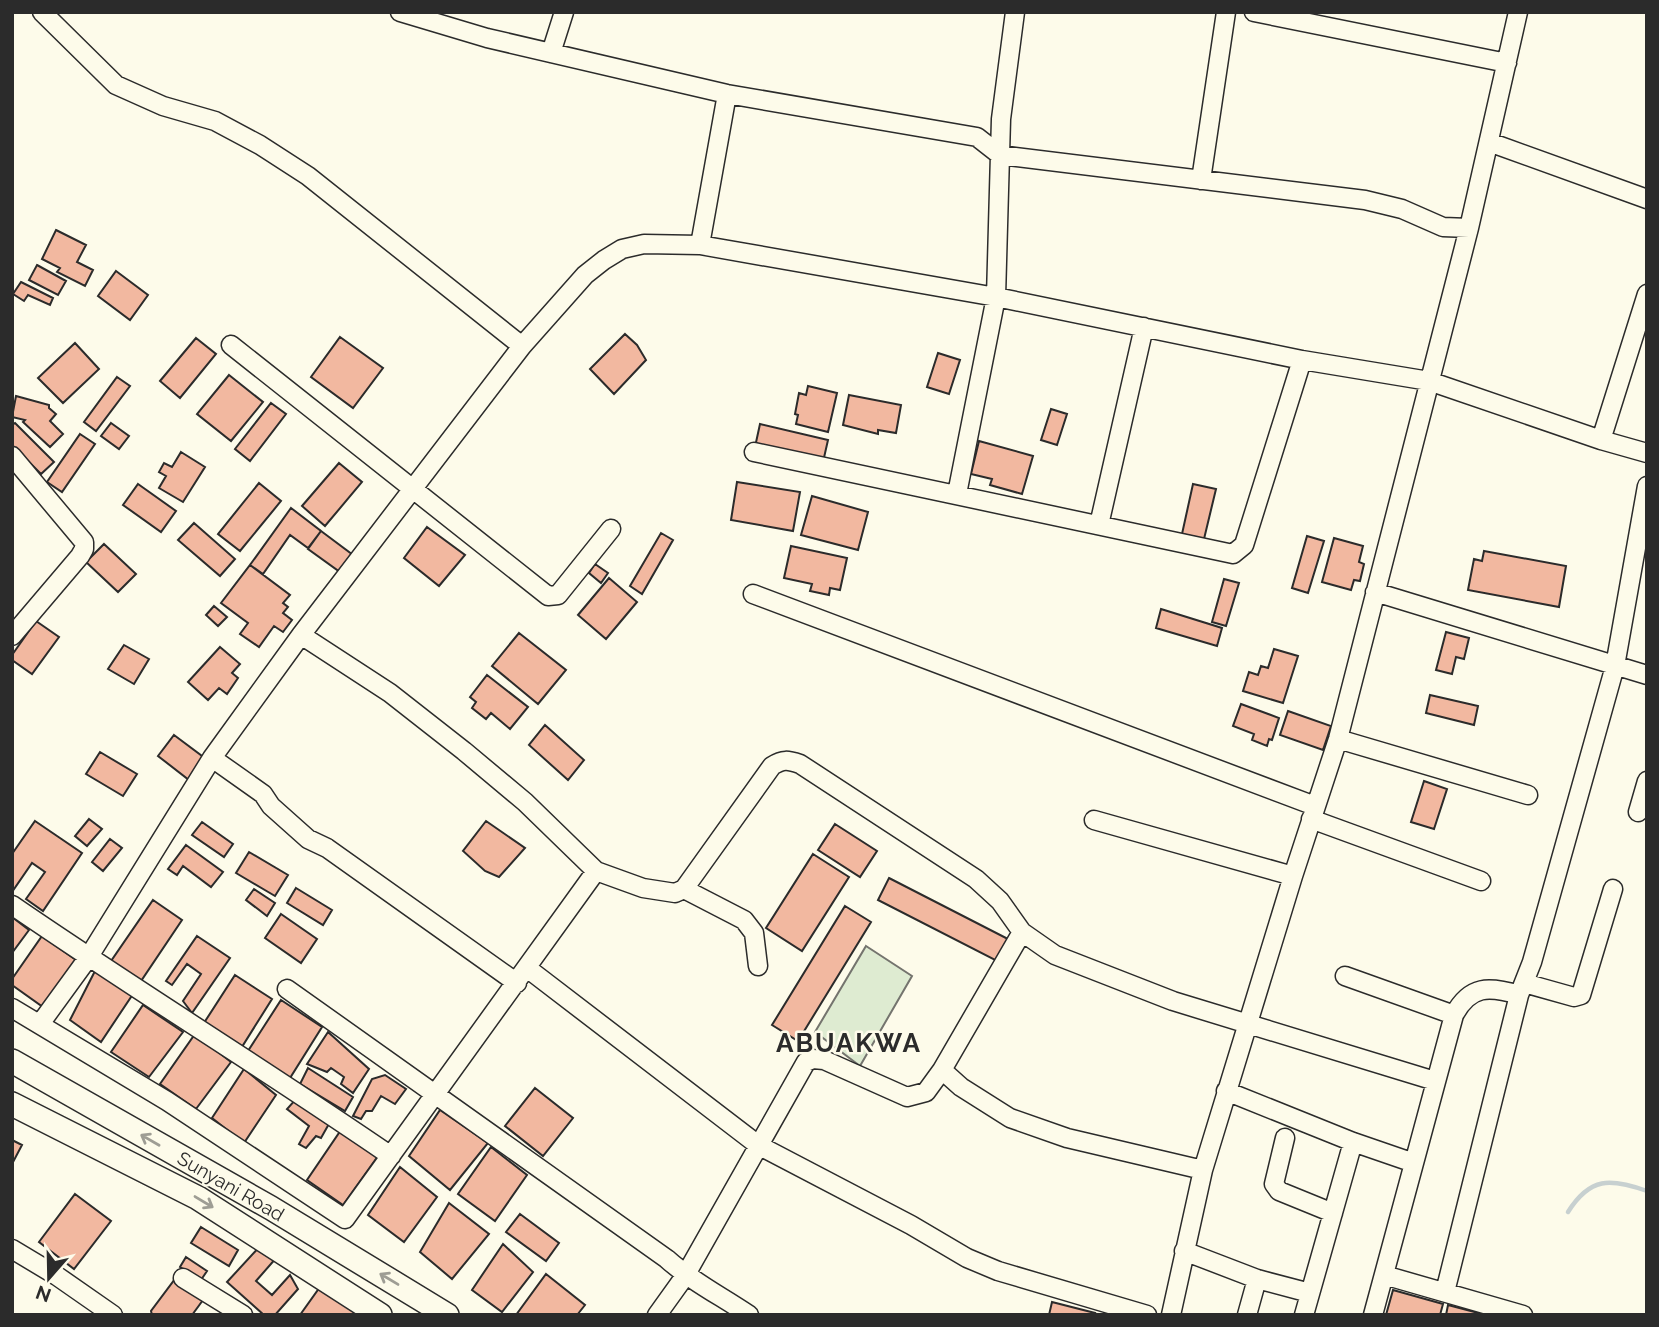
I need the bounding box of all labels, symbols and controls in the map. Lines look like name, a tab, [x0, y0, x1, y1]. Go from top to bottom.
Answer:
district label: ABUAKWA	[776, 1028, 922, 1058]
one-way arrow	[141, 1133, 161, 1147]
street label: Sunyani Road	[174, 1147, 288, 1225]
one-way arrow	[193, 1196, 213, 1210]
north arrow	[14, 1243, 84, 1313]
one-way arrow	[380, 1272, 399, 1287]
text: N	[33, 1281, 54, 1307]

